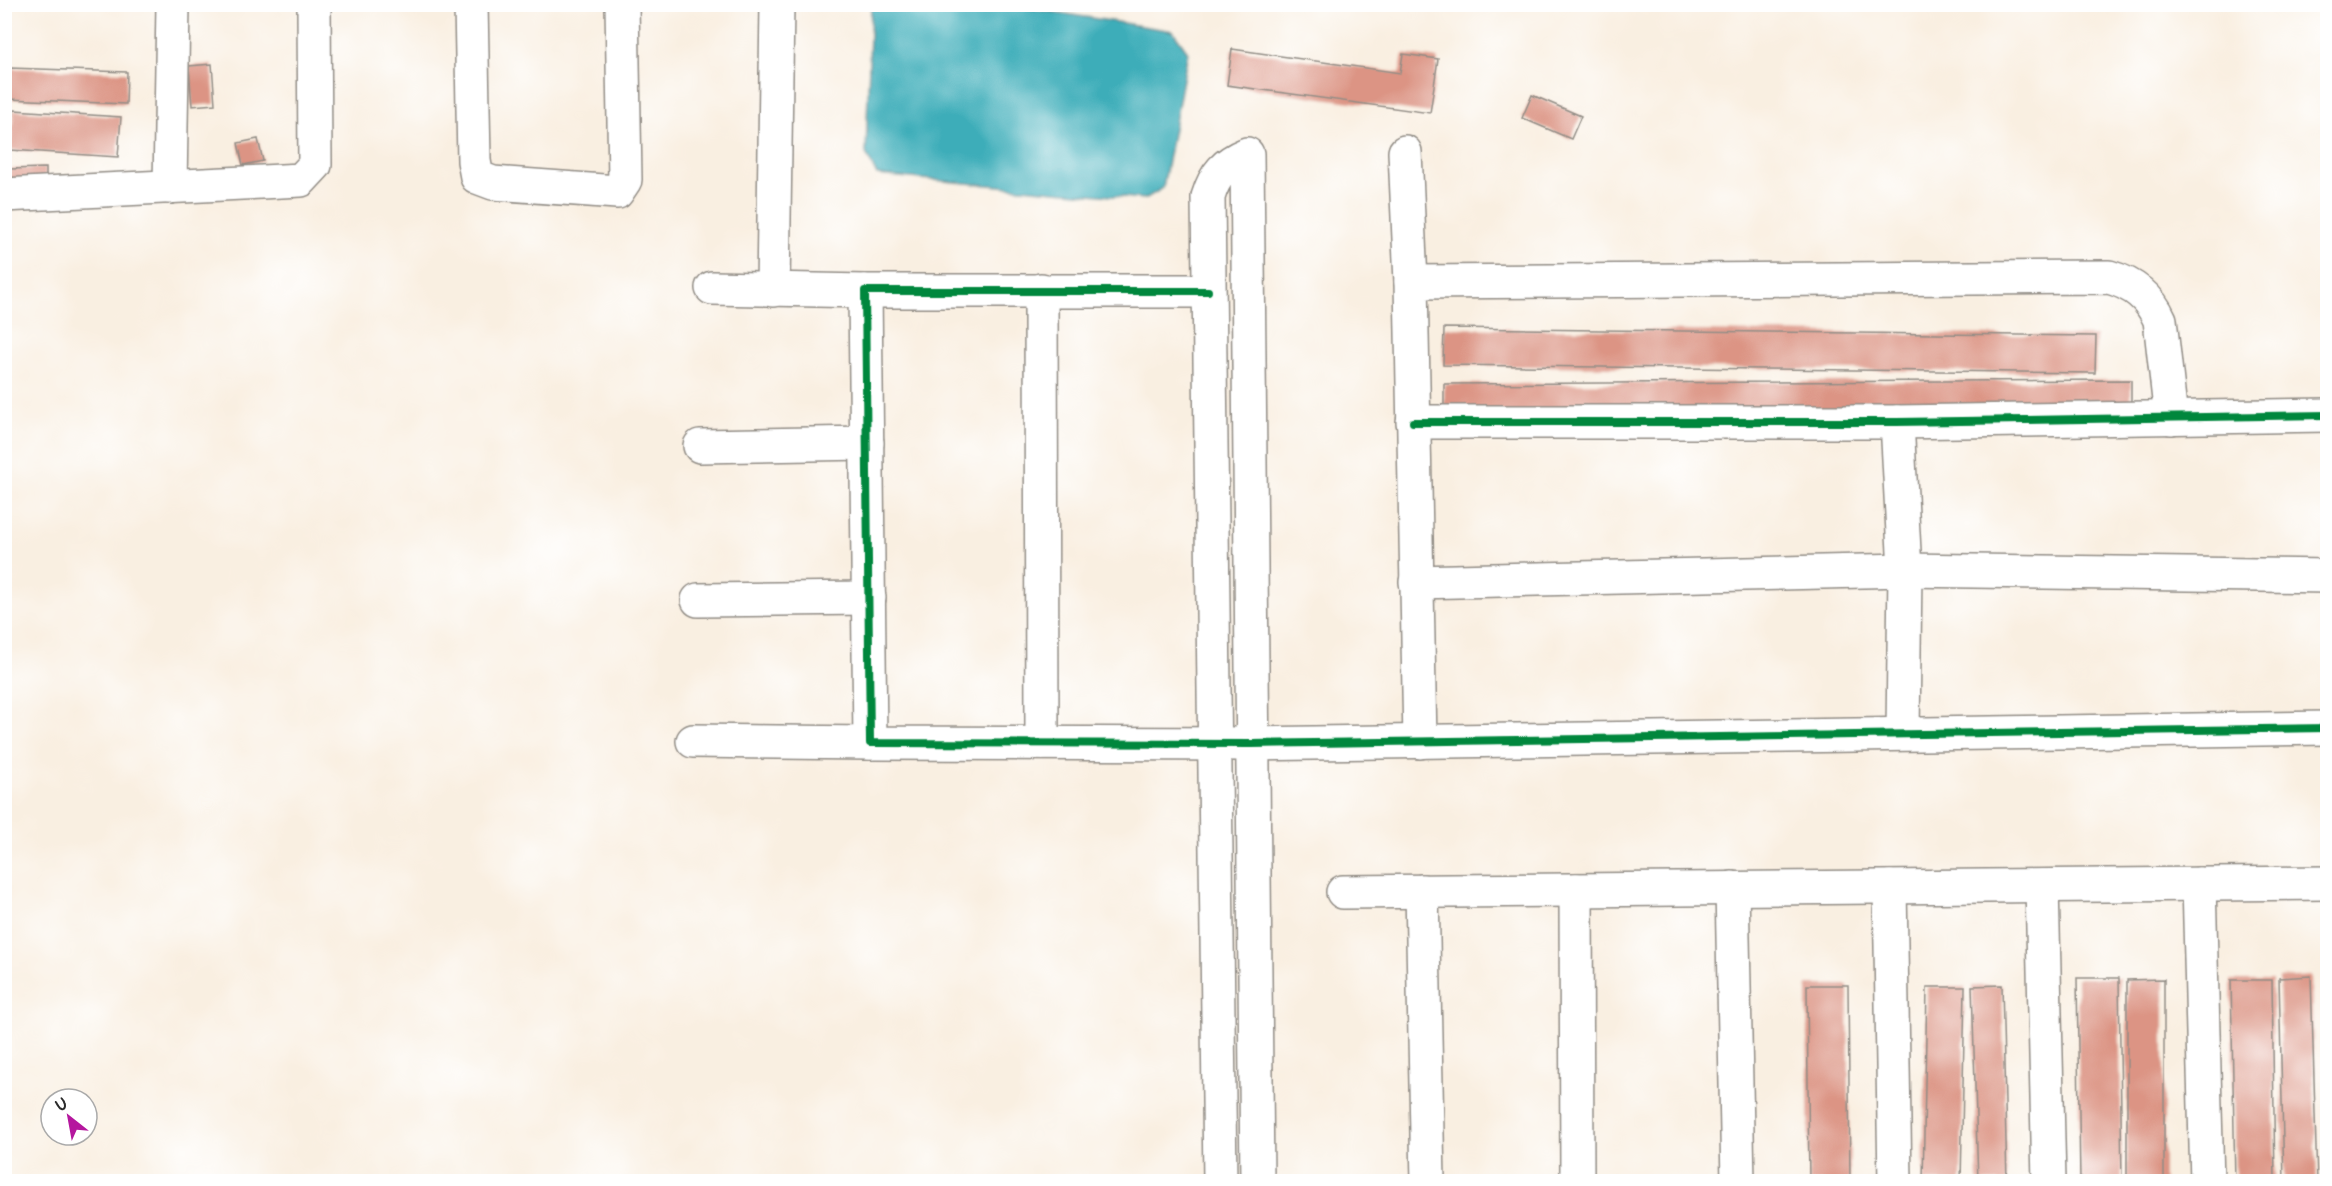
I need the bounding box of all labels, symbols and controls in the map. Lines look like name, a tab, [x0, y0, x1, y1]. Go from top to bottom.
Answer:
north arrow	[39, 1087, 99, 1147]
text: U	[52, 1093, 72, 1116]

